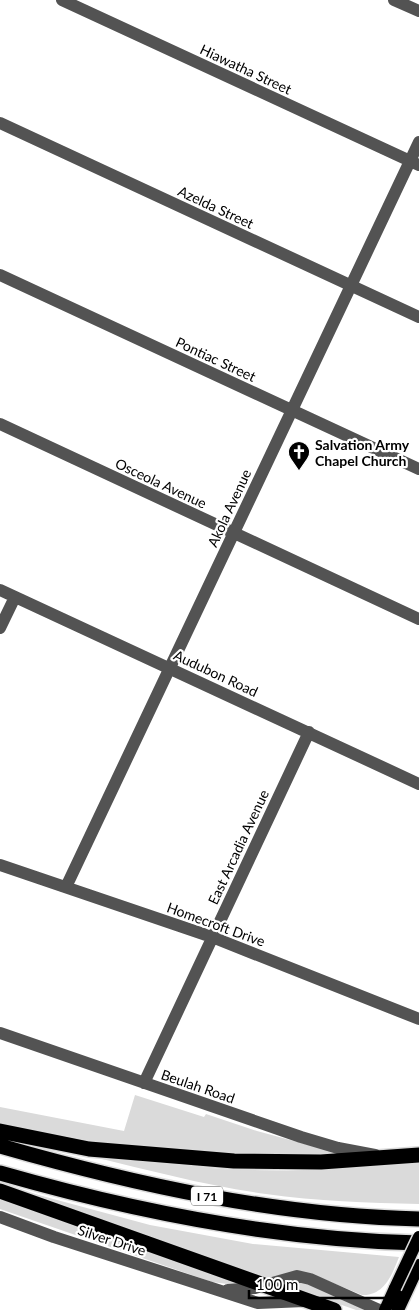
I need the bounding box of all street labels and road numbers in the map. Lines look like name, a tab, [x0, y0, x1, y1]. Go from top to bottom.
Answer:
street label: Hiawatha Street	[198, 40, 294, 98]
street label: Azelda Street	[175, 182, 257, 232]
street label: Pontiac Street	[173, 333, 259, 385]
street label: Osceola Avenue	[113, 454, 209, 512]
street label: Akola Avenue	[204, 466, 254, 550]
street label: Audubon Road	[171, 646, 261, 700]
street label: East Arcadia Avenue	[204, 787, 272, 907]
street label: Homecroft Drive	[165, 898, 267, 950]
street label: Beulah Road	[159, 1065, 237, 1107]
road number: I 71	[191, 1186, 223, 1206]
street label: Silver Drive	[76, 1221, 148, 1259]

